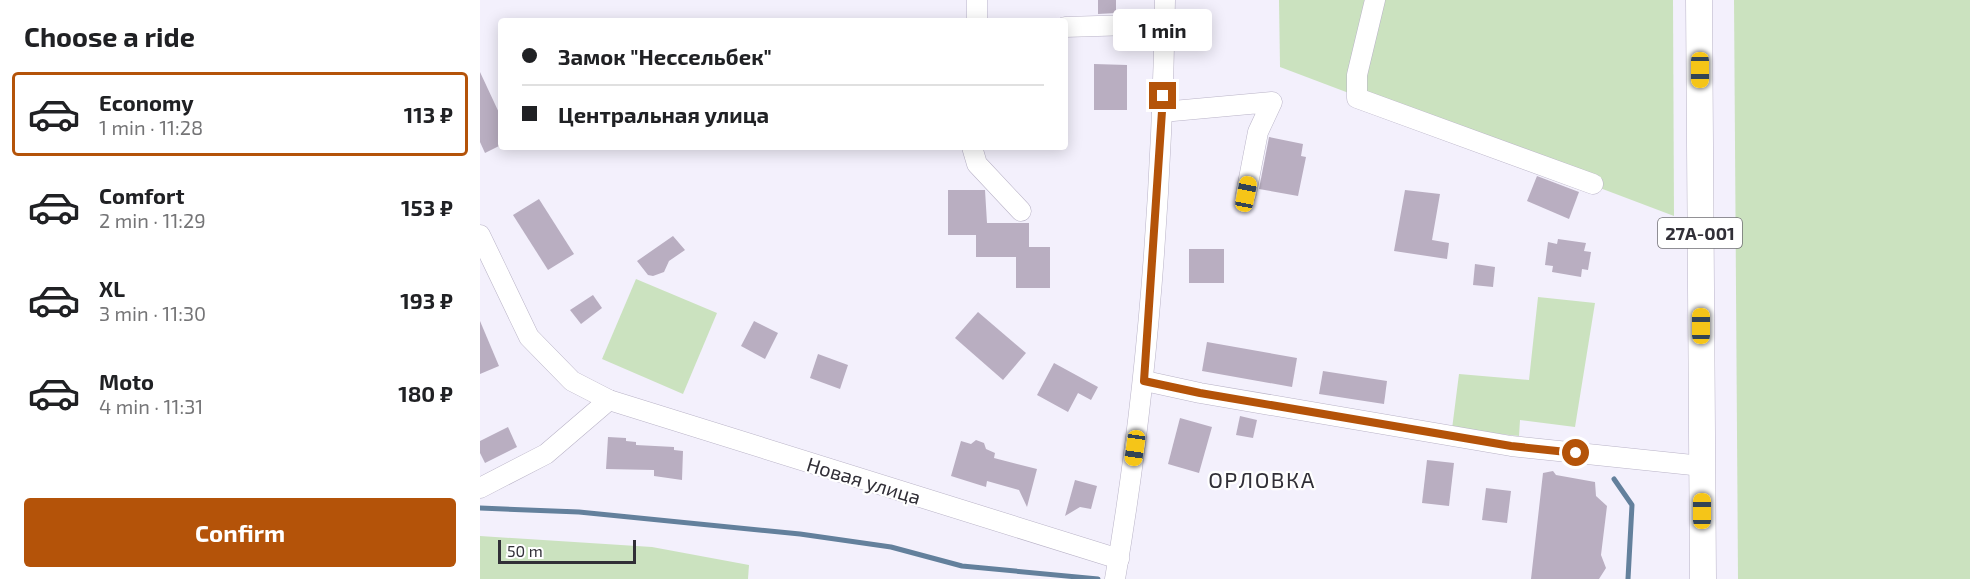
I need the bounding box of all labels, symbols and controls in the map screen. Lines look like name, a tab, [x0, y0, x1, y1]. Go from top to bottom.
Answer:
callout: 1 min	[1114, 9, 1212, 51]
text: 1 min	[1138, 18, 1187, 42]
text: Choose a ride	[24, 20, 195, 52]
text: Замок "Нессельбек"	[558, 43, 772, 69]
car	[1691, 52, 1709, 88]
route end	[1149, 82, 1176, 109]
icon: car	[27, 87, 81, 141]
text: Economy	[99, 89, 194, 115]
text: 113 ₽	[404, 101, 453, 127]
text: Центральная улица	[558, 101, 769, 127]
text: 1 min · 11:28	[99, 115, 203, 139]
car	[1234, 175, 1258, 213]
icon: car	[27, 180, 81, 234]
text: Comfort	[99, 182, 184, 208]
text: 153 ₽	[401, 194, 453, 220]
text: 2 min · 11:29	[99, 208, 206, 232]
road number: 27А-001	[1658, 218, 1742, 248]
icon: car	[27, 273, 81, 327]
text: XL	[99, 275, 125, 301]
text: 193 ₽	[400, 287, 453, 313]
text: 3 min · 11:30	[99, 301, 206, 325]
car	[1692, 308, 1710, 344]
icon: car	[27, 366, 81, 420]
text: Moto	[99, 368, 154, 394]
text: 180 ₽	[398, 380, 453, 406]
text: 4 min · 11:31	[99, 394, 203, 418]
car	[1124, 429, 1146, 467]
route start	[1562, 439, 1589, 466]
street label: Новая улица	[804, 451, 924, 510]
district label: ОРЛОВКА	[1208, 466, 1316, 492]
car	[1693, 493, 1711, 529]
button: Confirm	[24, 498, 456, 567]
scale bar	[498, 537, 636, 564]
text: 50 m	[507, 541, 543, 560]

